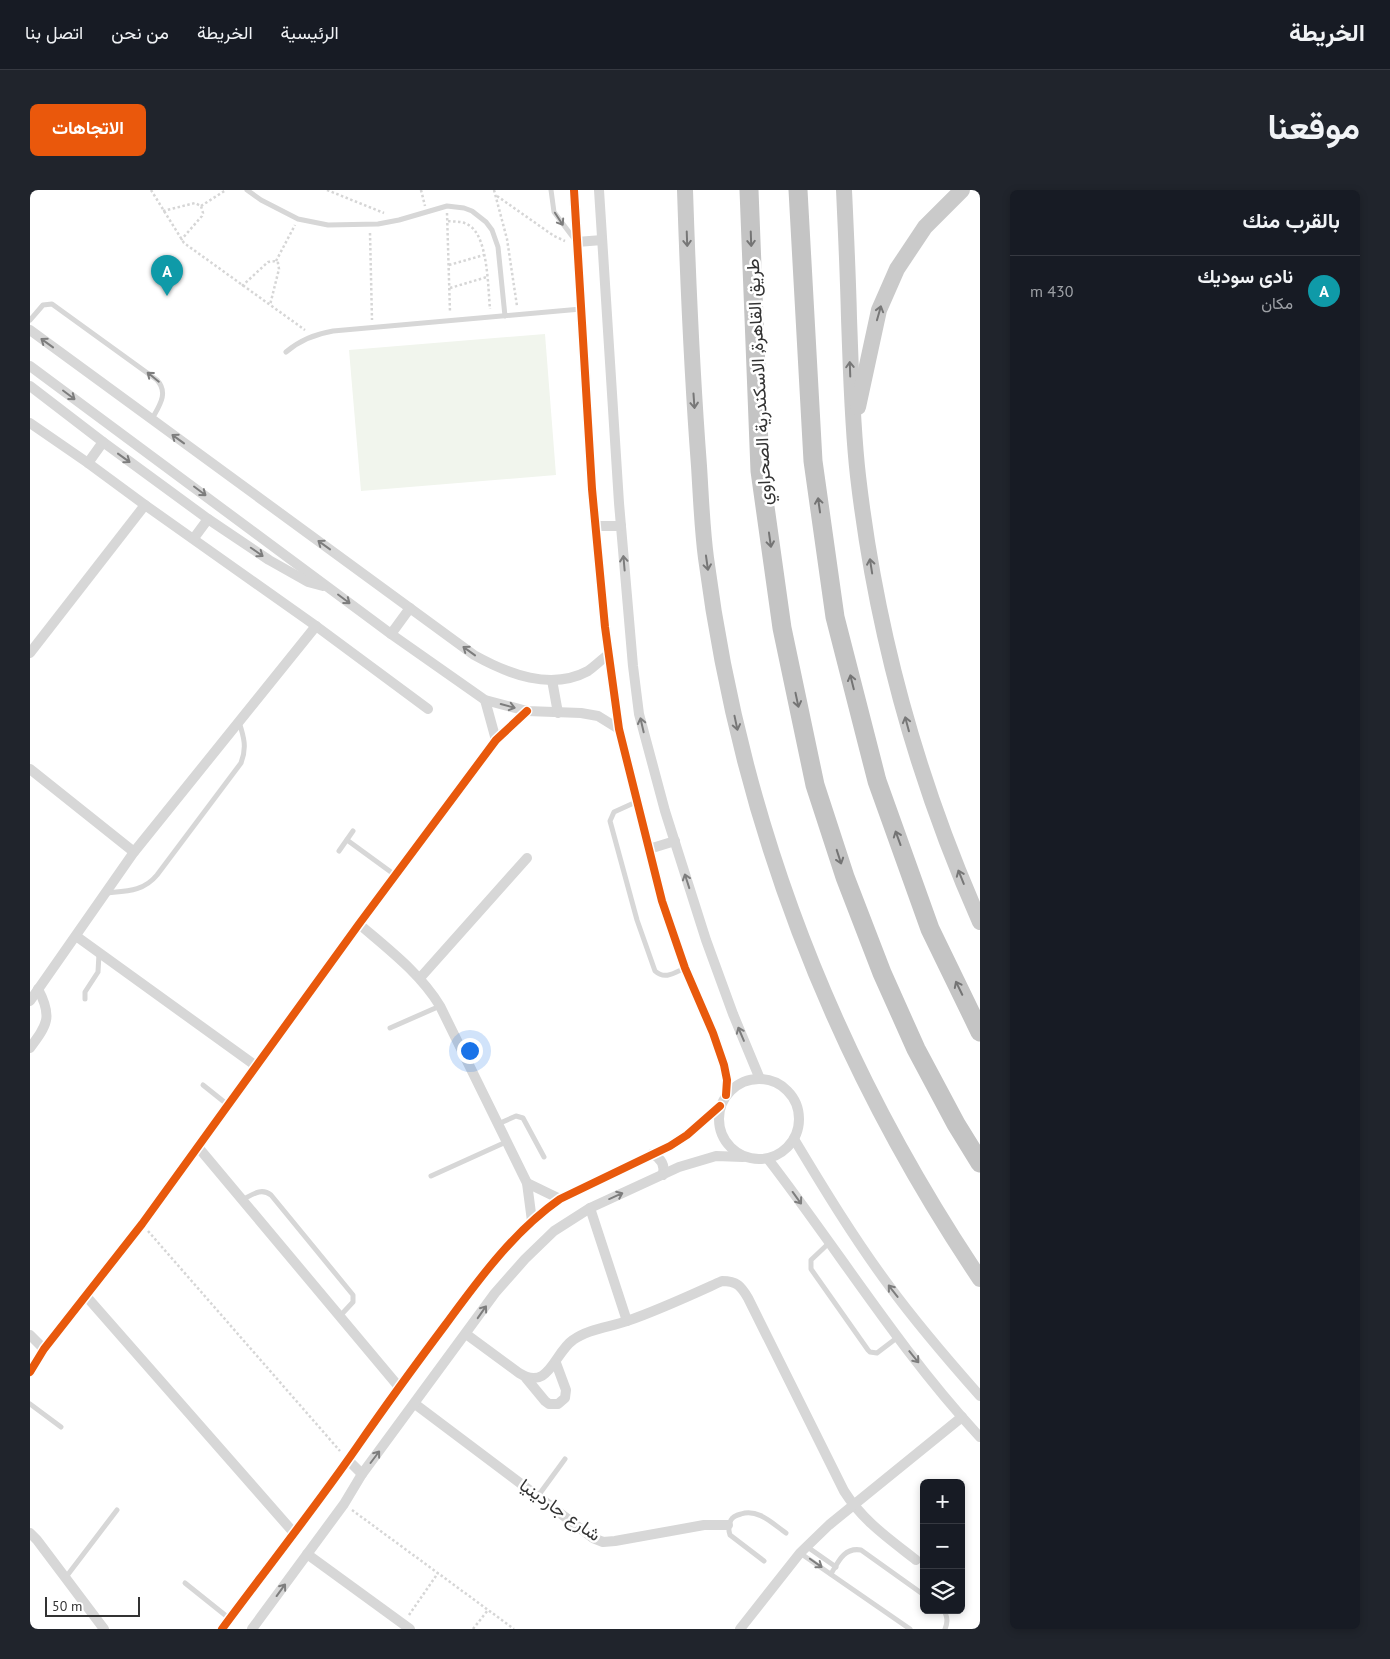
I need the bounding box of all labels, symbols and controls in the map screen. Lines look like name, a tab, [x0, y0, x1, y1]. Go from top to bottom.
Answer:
text: الخريطة	[1289, 17, 1365, 48]
text: اتصل بنا	[25, 21, 83, 44]
text: من نحن	[111, 21, 169, 44]
text: الخريطة	[197, 21, 253, 44]
text: الرئيسية	[281, 21, 339, 44]
text: موقعنا	[1267, 103, 1360, 149]
button: الاتجاهات	[30, 104, 146, 156]
text: بالقرب منك	[1242, 207, 1340, 234]
one-way arrow	[554, 211, 564, 225]
one-way arrow	[682, 230, 692, 246]
one-way arrow	[746, 230, 756, 246]
pin: A	[151, 255, 183, 296]
street label: طريق القاهرة, الاسكندرية الصحراوي	[741, 258, 780, 506]
text: نادى سوديك	[1197, 264, 1293, 288]
text: 430 m	[1030, 281, 1073, 301]
text: A	[1319, 281, 1329, 301]
text: مكان	[1261, 293, 1293, 313]
one-way arrow	[874, 305, 884, 321]
one-way arrow	[41, 337, 54, 348]
one-way arrow	[846, 362, 855, 378]
one-way arrow	[147, 372, 160, 383]
one-way arrow	[62, 389, 75, 400]
one-way arrow	[689, 393, 699, 409]
one-way arrow	[172, 433, 186, 444]
one-way arrow	[117, 452, 130, 463]
one-way arrow	[193, 486, 206, 497]
one-way arrow	[814, 497, 824, 513]
one-way arrow	[765, 532, 775, 548]
one-way arrow	[317, 540, 331, 550]
one-way arrow	[249, 547, 263, 557]
one-way arrow	[620, 555, 629, 571]
one-way arrow	[702, 555, 712, 571]
one-way arrow	[865, 558, 875, 574]
one-way arrow	[337, 593, 350, 604]
one-way arrow	[462, 646, 476, 656]
one-way arrow	[847, 674, 856, 690]
one-way arrow	[793, 692, 803, 708]
one-way arrow	[500, 702, 516, 711]
one-way arrow	[732, 714, 741, 730]
one-way arrow	[902, 716, 911, 732]
one-way arrow	[637, 717, 646, 733]
one-way arrow	[892, 830, 902, 846]
one-way arrow	[834, 849, 844, 865]
one-way arrow	[955, 870, 965, 885]
one-way arrow	[682, 873, 692, 889]
one-way arrow	[953, 981, 963, 996]
one-way arrow	[736, 1027, 746, 1042]
your location	[457, 1038, 483, 1064]
one-way arrow	[608, 1191, 623, 1201]
one-way arrow	[792, 1191, 802, 1205]
one-way arrow	[888, 1285, 899, 1298]
one-way arrow	[477, 1305, 487, 1319]
one-way arrow	[908, 1350, 919, 1363]
one-way arrow	[370, 1450, 380, 1464]
street label: شارع جاردينيا	[515, 1473, 605, 1547]
map controls	[920, 1479, 965, 1614]
button: +	[920, 1479, 965, 1524]
button: −	[920, 1524, 965, 1569]
one-way arrow	[809, 1558, 823, 1568]
button: layers	[920, 1569, 965, 1614]
one-way arrow	[276, 1583, 286, 1597]
scale bar	[45, 1594, 140, 1617]
text: 50 m	[52, 1597, 82, 1615]

